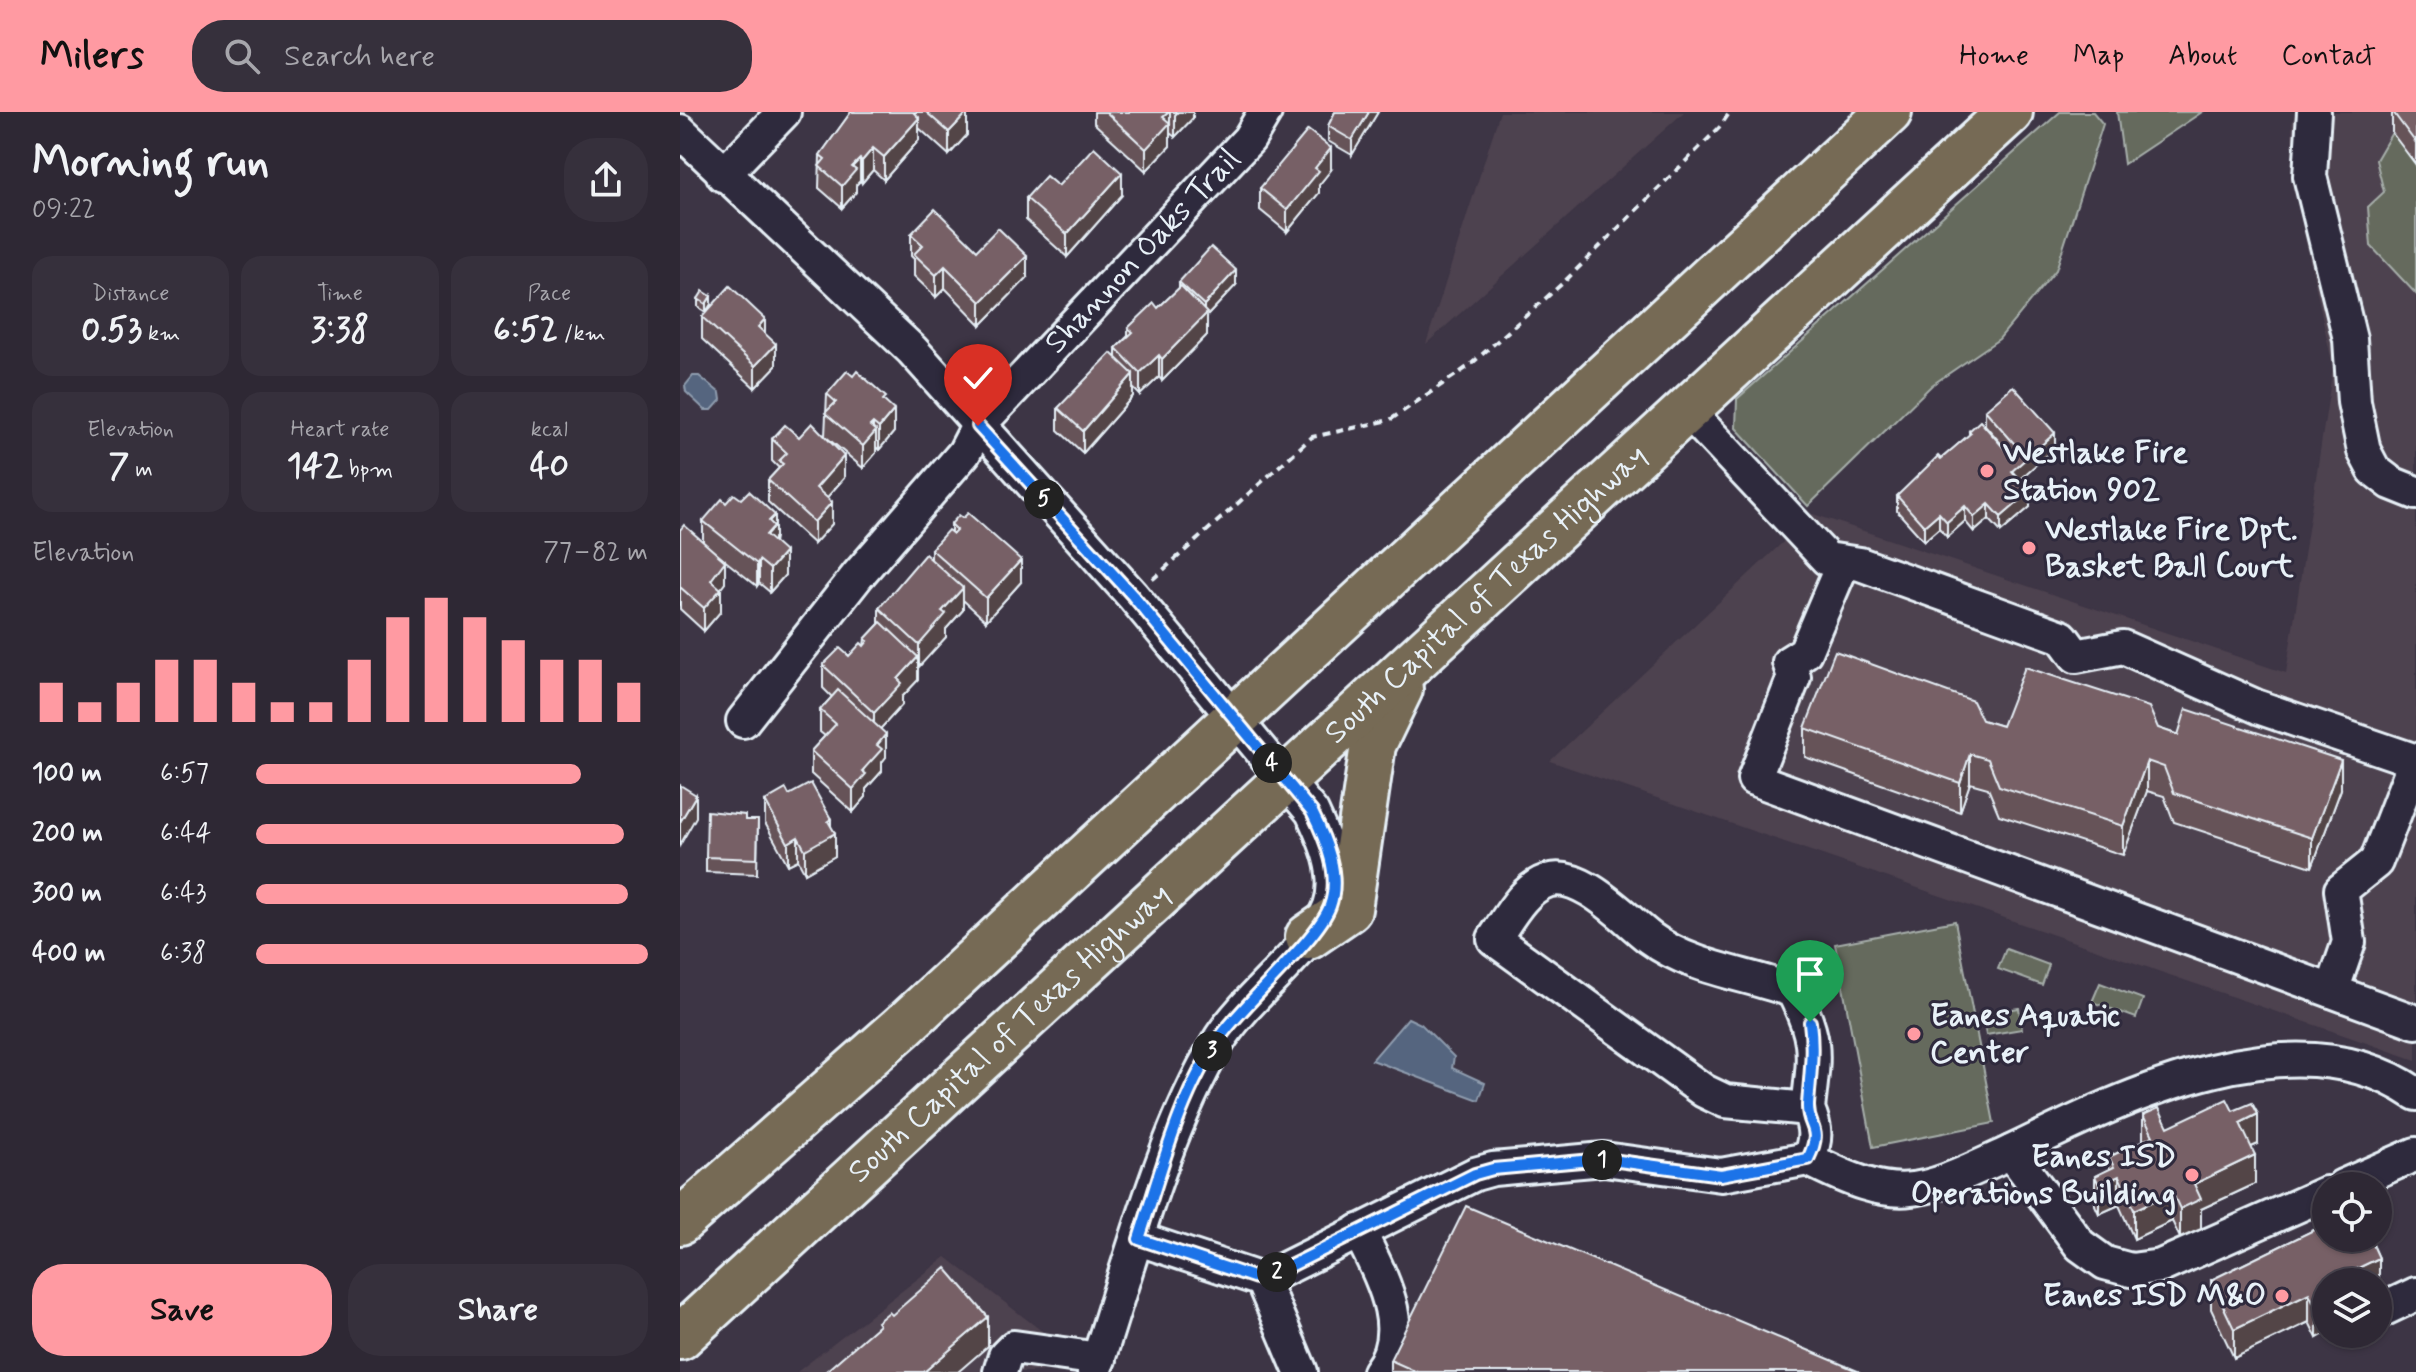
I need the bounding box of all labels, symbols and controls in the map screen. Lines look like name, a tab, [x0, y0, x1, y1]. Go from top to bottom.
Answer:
search box	[192, 20, 752, 92]
text: Milers	[40, 32, 144, 81]
icon: search	[220, 34, 264, 78]
text: Search here	[284, 37, 435, 76]
text: Home	[1959, 38, 2029, 75]
text: Map	[2073, 38, 2124, 75]
text: About	[2168, 38, 2237, 75]
text: Contact	[2281, 38, 2376, 75]
text: Morning run	[32, 134, 269, 192]
button: share	[564, 138, 648, 222]
street label: Shannon Oaks Trail	[1036, 139, 1250, 363]
text: 09:22	[32, 193, 95, 227]
text: Distance	[92, 280, 169, 308]
text: Time	[317, 280, 363, 308]
text: Pace	[527, 280, 571, 308]
text: 0.53	[81, 308, 142, 353]
text: 3:38	[311, 308, 369, 353]
text: 6:52	[493, 308, 558, 353]
text: km	[142, 320, 180, 348]
text: /km	[558, 320, 606, 348]
pin	[944, 344, 1012, 426]
icon: check	[956, 356, 1000, 400]
text: Elevation	[87, 416, 174, 444]
text: Heart rate	[291, 416, 389, 444]
text: kcal	[531, 416, 568, 444]
place label: Westlake Fire Station 902	[2003, 432, 2188, 511]
street label: South Capital of Texas Highway	[1316, 435, 1657, 754]
text: 7	[109, 444, 129, 489]
text: 142	[287, 444, 343, 489]
text: 40	[530, 444, 569, 489]
text: m	[129, 456, 153, 484]
text: bpm	[343, 456, 393, 484]
marker: Westlake Fire Station 902	[1978, 462, 1996, 480]
pin: 5	[1024, 479, 1064, 519]
text: 5	[1037, 485, 1051, 513]
place label: Westlake Fire Dpt. Basket Ball Court	[2045, 509, 2298, 588]
text: Elevation	[32, 536, 134, 570]
text: 77–82 m	[543, 536, 648, 570]
marker: Westlake Fire Dpt. Basket Ball Court	[2020, 539, 2038, 557]
pin: 4	[1252, 743, 1292, 783]
text: 4	[1266, 749, 1278, 777]
text: 100 m	[32, 757, 102, 791]
text: 6:57	[160, 757, 209, 791]
text: 200 m	[32, 817, 103, 851]
text: 6:44	[160, 817, 211, 851]
street label: South Capital of Texas Highway	[839, 874, 1180, 1193]
text: 300 m	[32, 877, 102, 911]
text: 6:43	[160, 877, 206, 911]
text: 400 m	[32, 937, 105, 971]
text: 6:38	[160, 937, 206, 971]
pin	[1776, 940, 1844, 1022]
icon: arrive	[1788, 952, 1832, 996]
place label: Eanes Aquatic Center	[1930, 995, 2120, 1074]
marker: Eanes Aquatic Center	[1905, 1025, 1923, 1043]
pin: 3	[1192, 1031, 1232, 1071]
text: 3	[1207, 1037, 1217, 1065]
place label: Eanes ISD Operations Building	[1911, 1136, 2176, 1216]
pin: 1	[1582, 1140, 1622, 1180]
text: 1	[1597, 1146, 1607, 1174]
marker: Eanes ISD Operations Building	[2183, 1166, 2201, 1184]
map controls	[2312, 1172, 2392, 1348]
button: locate	[2312, 1172, 2392, 1252]
pin: 2	[1257, 1252, 1297, 1292]
text: 2	[1272, 1258, 1282, 1286]
button: Save	[32, 1264, 332, 1356]
button: Share	[348, 1264, 648, 1356]
button: layers	[2312, 1268, 2392, 1348]
place label: Eanes ISD M&O	[2042, 1275, 2266, 1317]
marker: Eanes ISD M&O	[2273, 1287, 2291, 1305]

